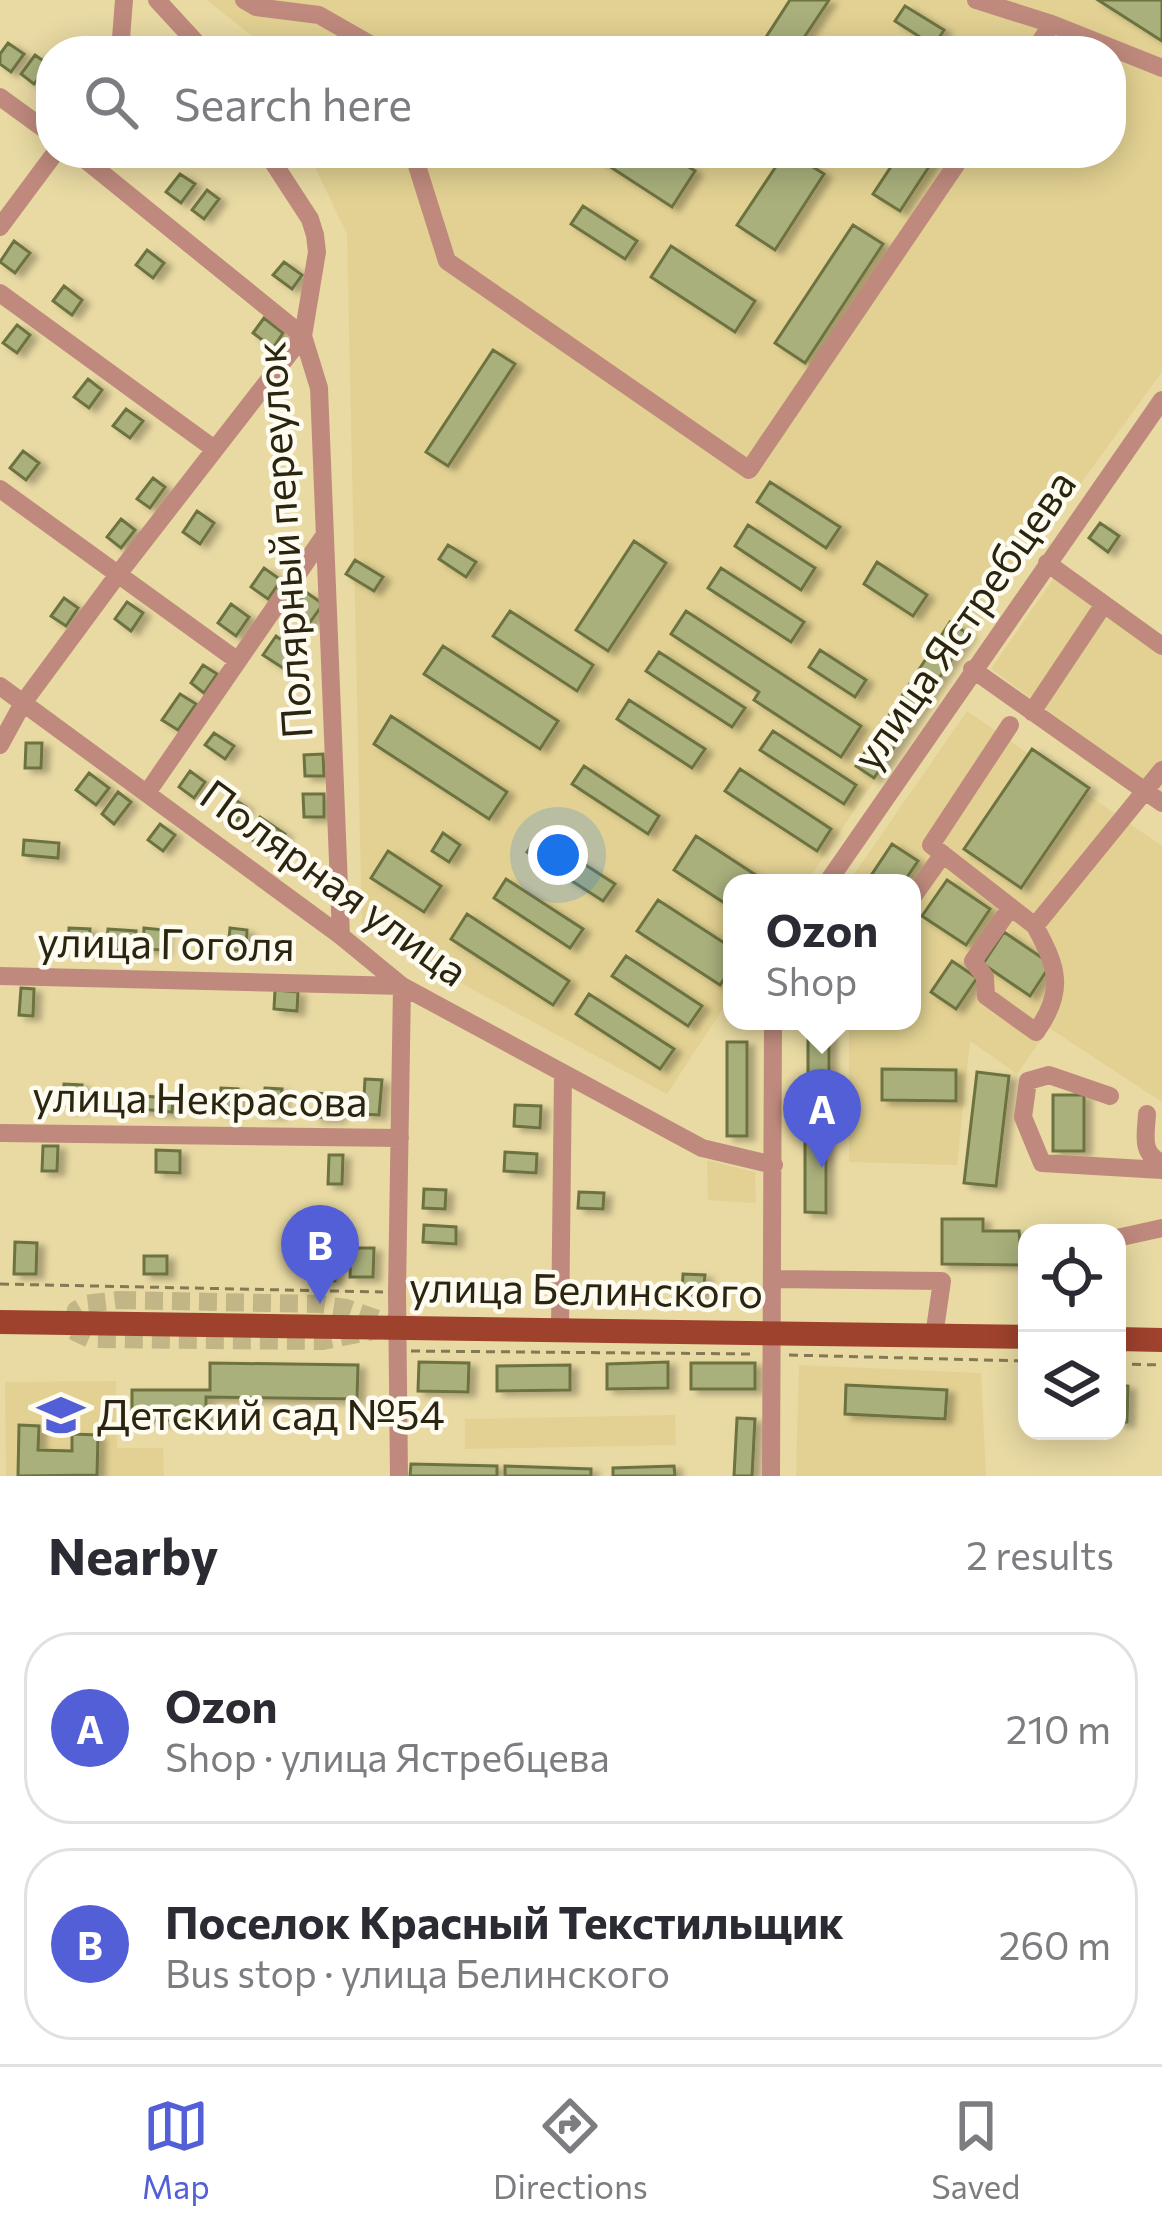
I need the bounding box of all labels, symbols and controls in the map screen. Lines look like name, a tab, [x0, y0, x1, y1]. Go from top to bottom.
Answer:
search box	[36, 36, 1126, 168]
icon: search	[78, 69, 144, 135]
text: Search here	[174, 75, 412, 130]
street label: Полярный переулок	[242, 340, 322, 740]
street label: улица Ястребцева	[839, 459, 1085, 779]
street label: Полярная улица	[191, 767, 479, 996]
your location	[528, 825, 588, 885]
popup	[723, 874, 921, 1030]
text: Ozon	[766, 901, 878, 956]
street label: улица Гоголя	[37, 914, 295, 970]
text: Shop	[766, 956, 857, 1004]
street label: улица Некрасова	[32, 1068, 368, 1126]
pin: A	[783, 1069, 861, 1168]
pin: B	[281, 1205, 359, 1304]
map controls	[1018, 1224, 1126, 1440]
button: locate	[1018, 1224, 1126, 1332]
street label: улица Белинского	[408, 1259, 764, 1317]
button: layers	[1018, 1332, 1126, 1440]
place label: Детский сад №54	[97, 1387, 445, 1439]
school or university icon: Детский сад №54	[36, 1390, 86, 1440]
text: Nearby	[48, 1523, 218, 1586]
text: 2 results	[966, 1530, 1114, 1578]
text: Ozon	[165, 1677, 278, 1732]
text: A	[76, 1704, 104, 1752]
text: 210 m	[1006, 1704, 1111, 1752]
text: Shop · улица Ястребцева	[165, 1732, 610, 1780]
text: Поселок Красный Текстильщик	[165, 1893, 844, 1948]
text: B	[77, 1920, 103, 1968]
text: 260 m	[999, 1920, 1111, 1968]
text: Bus stop · улица Белинского	[165, 1948, 670, 1996]
tab: Map	[142, 2093, 210, 2206]
tab: Directions	[493, 2093, 648, 2206]
tab: Saved	[931, 2093, 1020, 2206]

